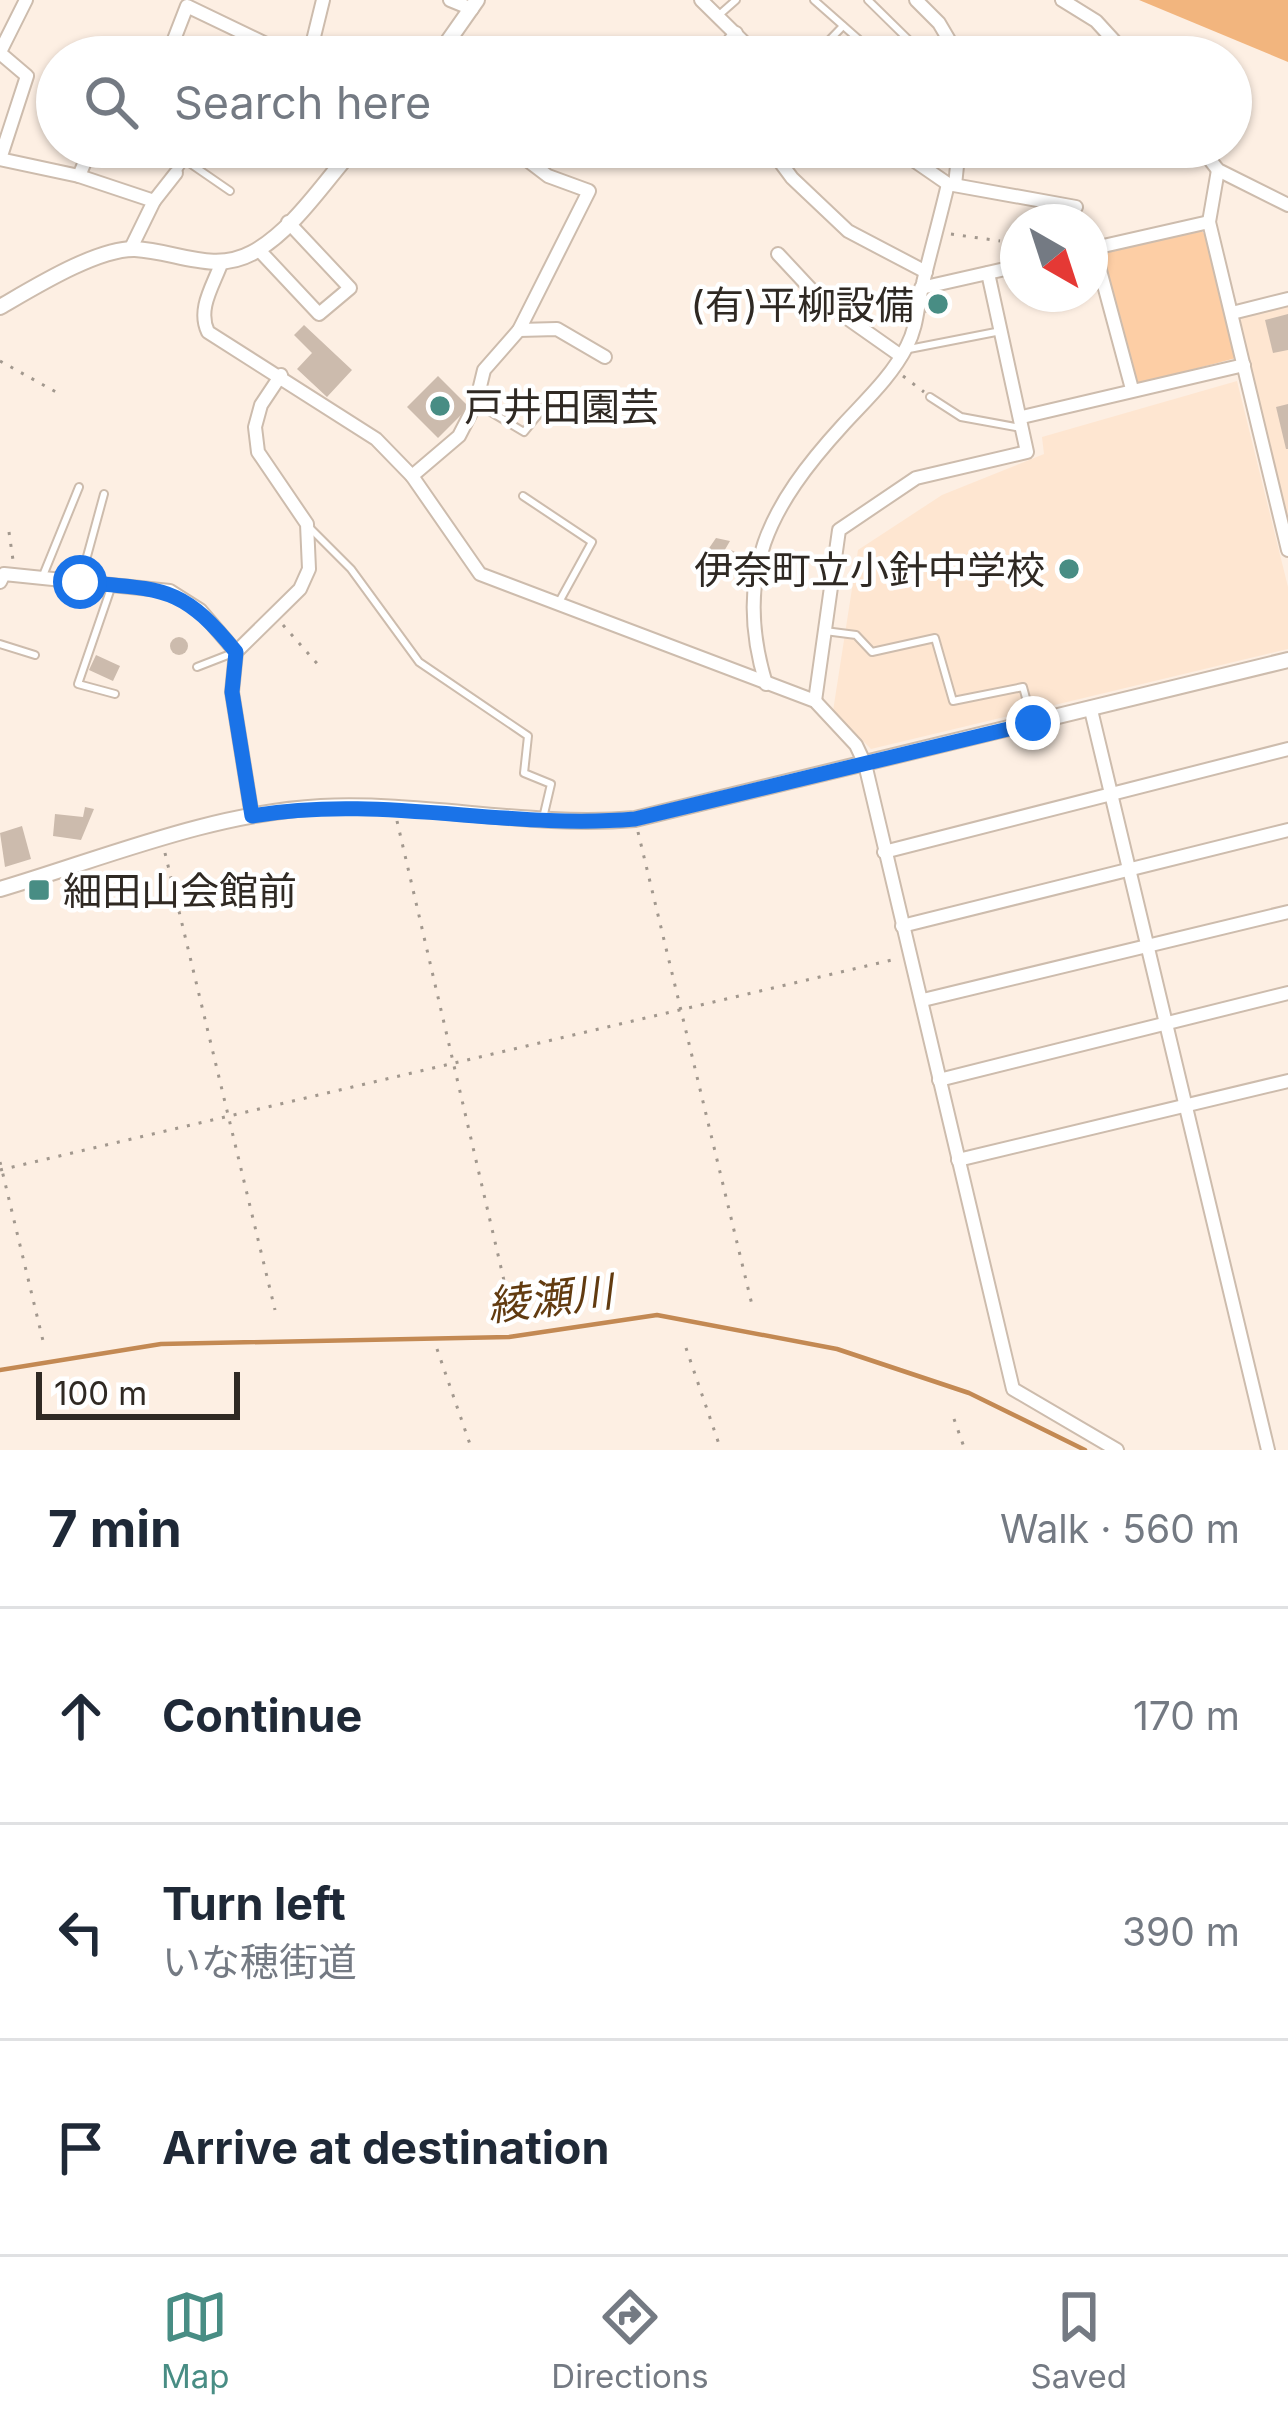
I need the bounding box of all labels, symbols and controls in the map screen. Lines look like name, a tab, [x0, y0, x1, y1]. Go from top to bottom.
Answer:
search box	[36, 36, 1252, 168]
icon: search	[78, 69, 144, 135]
text: Search here	[174, 75, 431, 130]
north arrow	[1000, 204, 1108, 312]
place label: (有)平柳設備	[691, 281, 914, 328]
marker: (有)平柳設備	[925, 291, 951, 317]
place label: 戸井田園芸	[464, 383, 659, 430]
marker: 戸井田園芸	[427, 393, 453, 419]
place label: 伊奈町立小針中学校	[694, 546, 1045, 593]
route start	[53, 555, 107, 609]
marker: 伊奈町立小針中学校	[1056, 556, 1082, 582]
route end	[1006, 696, 1060, 750]
place label: 細田山会館前	[63, 867, 297, 914]
marker: 細田山会館前	[26, 877, 52, 903]
water label: 綾瀬川	[484, 1265, 620, 1331]
scale bar	[36, 1366, 240, 1419]
text: 100 m	[54, 1373, 147, 1413]
text: 7 min	[48, 1498, 182, 1559]
text: Walk · 560 m	[1000, 1505, 1240, 1552]
icon: ahead	[48, 1683, 114, 1749]
text: Continue	[162, 1688, 362, 1743]
text: 170 m	[1133, 1692, 1240, 1739]
text: Turn left	[162, 1876, 346, 1931]
icon: left	[48, 1899, 114, 1965]
text: 390 m	[1122, 1908, 1240, 1955]
text: いな穂街道	[162, 1938, 357, 1985]
icon: arrive	[48, 2115, 114, 2181]
text: Arrive at destination	[162, 2120, 609, 2175]
tab: Map	[161, 2284, 229, 2396]
tab: Directions	[551, 2284, 709, 2396]
tab: Saved	[1030, 2284, 1127, 2396]

